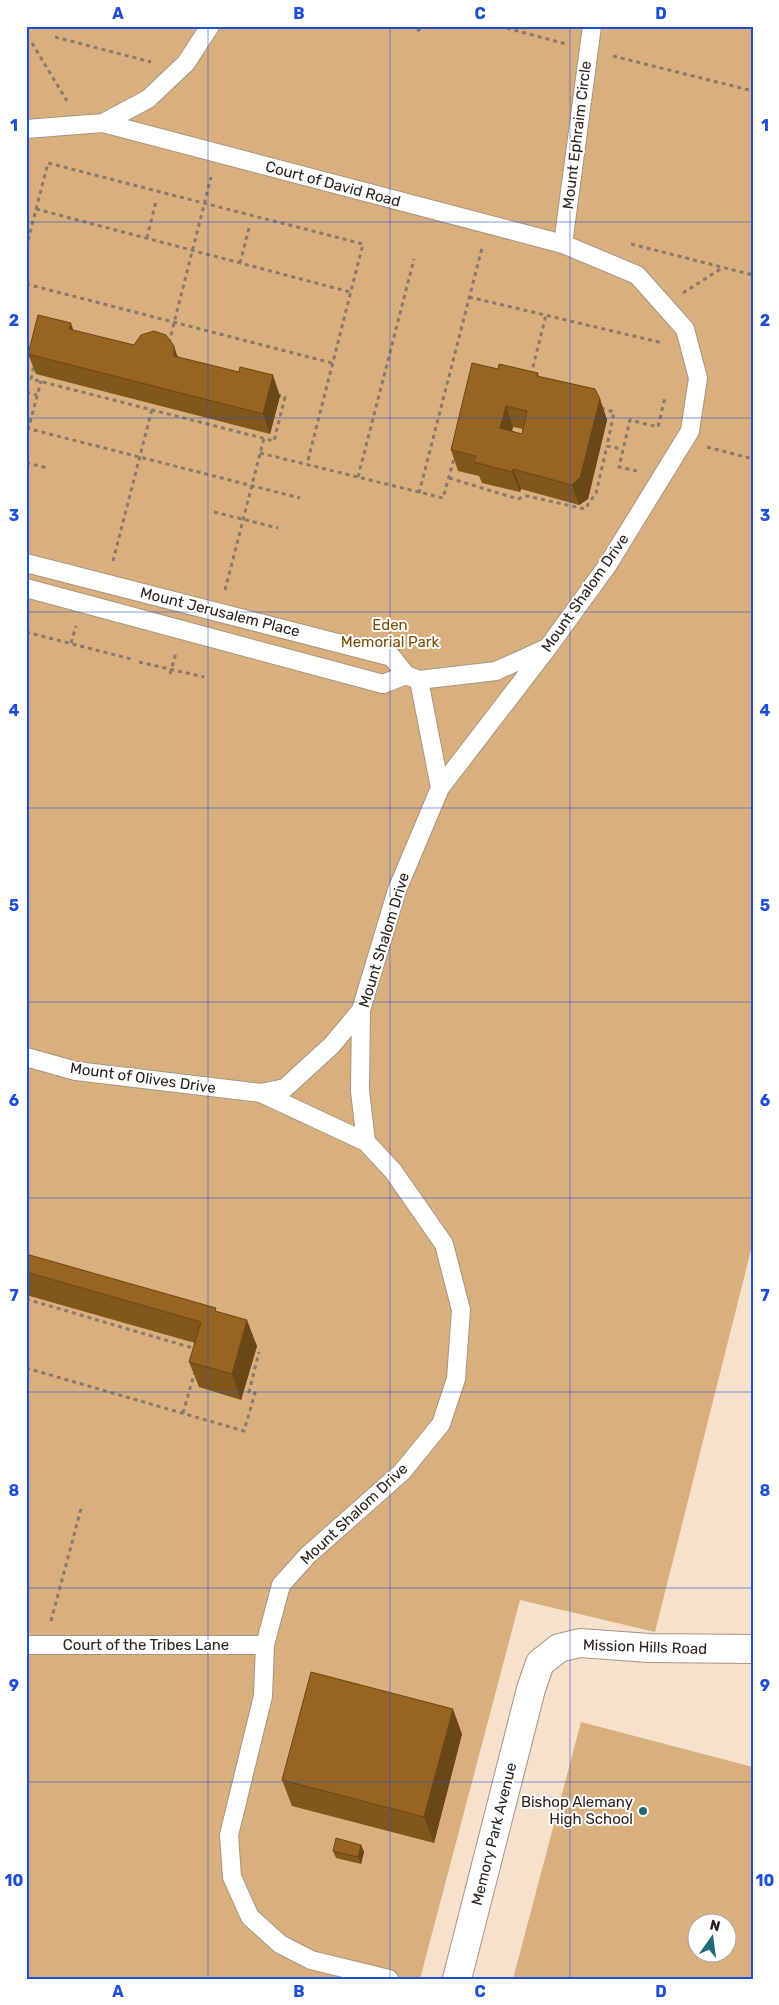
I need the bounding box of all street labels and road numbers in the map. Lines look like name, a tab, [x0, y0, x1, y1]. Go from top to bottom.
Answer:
street label: Mount Ephraim Circle	[559, 60, 595, 210]
street label: Court of David Road	[264, 157, 402, 211]
street label: Mount Shalom Drive	[537, 530, 633, 656]
street label: Mount Jerusalem Place	[138, 583, 302, 641]
street label: Mount Shalom Drive	[355, 870, 413, 1010]
street label: Mount of Olives Drive	[69, 1059, 217, 1097]
street label: Mount Shalom Drive	[297, 1460, 411, 1568]
street label: Court of the Tribes Lane	[63, 1636, 229, 1654]
street label: Mission Hills Road	[583, 1636, 707, 1658]
street label: Memory Park Avenue	[468, 1761, 520, 1907]

